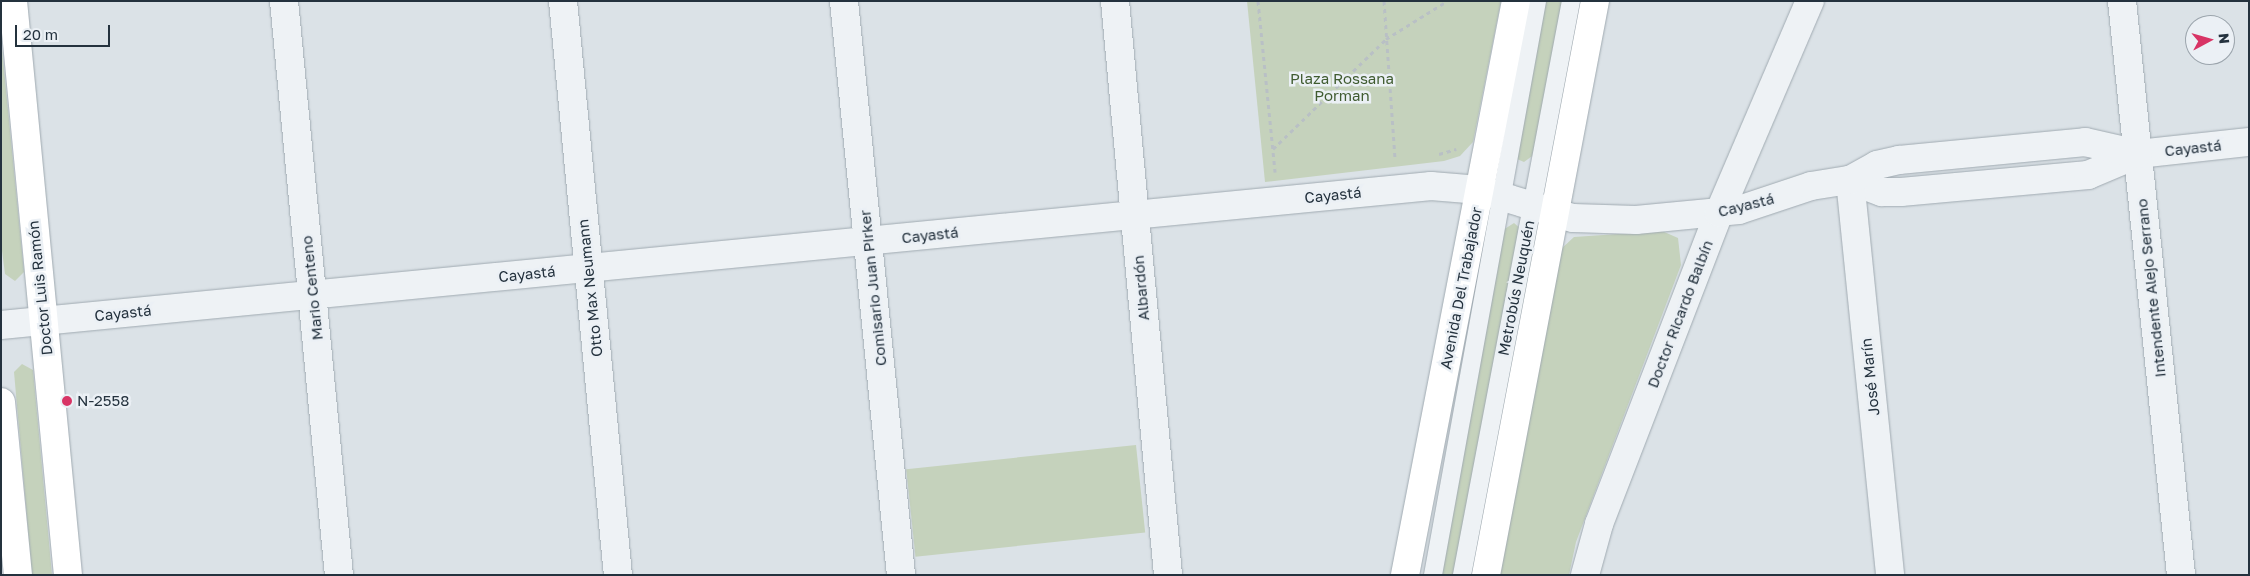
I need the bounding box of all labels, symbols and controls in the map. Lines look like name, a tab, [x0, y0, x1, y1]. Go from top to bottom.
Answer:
scale bar	[18, 15, 112, 47]
north arrow	[2185, 15, 2235, 65]
text: 20 m	[23, 25, 58, 43]
text: N	[2215, 32, 2233, 45]
park label: Plaza Rossana Porman	[1290, 69, 1394, 104]
street label: Cayastá	[2164, 136, 2222, 160]
street label: Cayastá	[1304, 183, 1362, 207]
street label: Cayastá	[1716, 189, 1776, 221]
street label: Intendente Alejo Serrano	[2133, 198, 2169, 378]
street label: Avenida Del Trabajador	[1436, 205, 1486, 371]
street label: Comisario Juan Pirker	[856, 209, 890, 367]
street label: Otto Max Neumann	[574, 218, 606, 358]
street label: Metrobús Neuquén	[1494, 219, 1538, 357]
street label: Doctor Luis Ramón	[24, 220, 56, 356]
street label: Cayastá	[901, 223, 959, 247]
street label: Mario Centeno	[298, 235, 326, 341]
street label: Doctor Ricardo Balbín	[1644, 238, 1716, 390]
street label: Albardón	[1129, 255, 1153, 321]
street label: Cayastá	[498, 262, 556, 286]
street label: Cayastá	[94, 301, 152, 325]
street label: José Marín	[1857, 337, 1883, 417]
place label: N-2558	[77, 392, 129, 410]
marker: N-2558	[61, 395, 73, 407]

